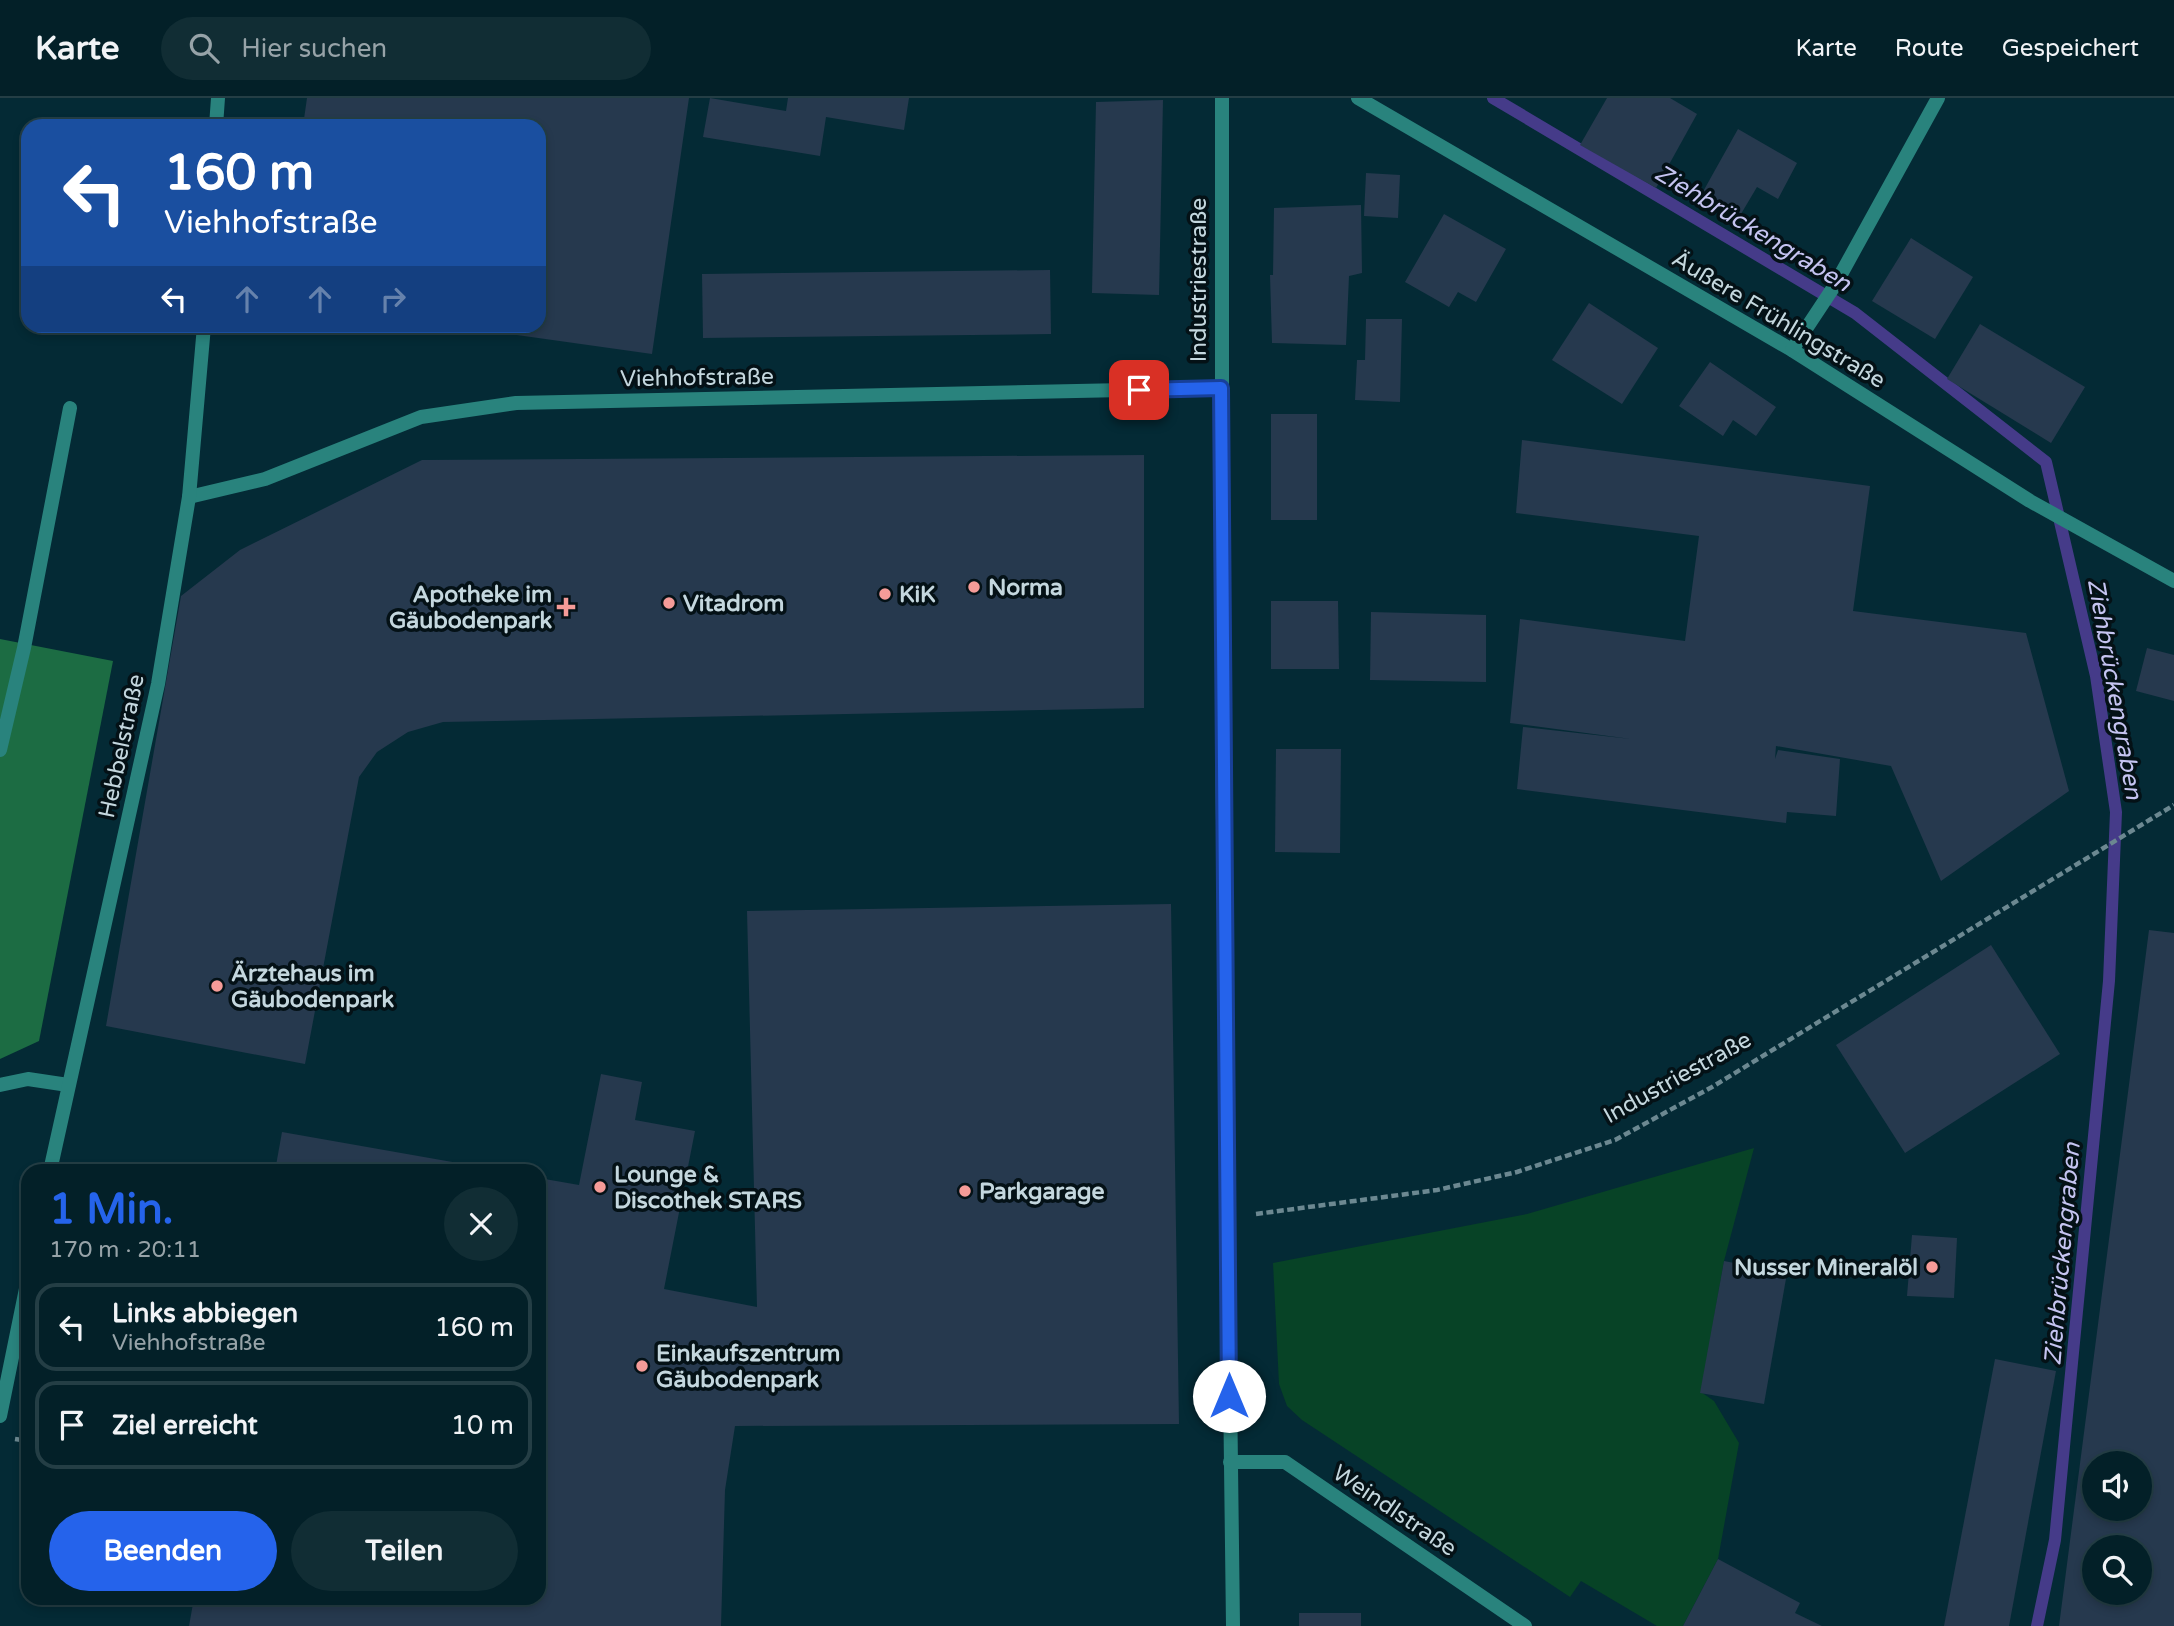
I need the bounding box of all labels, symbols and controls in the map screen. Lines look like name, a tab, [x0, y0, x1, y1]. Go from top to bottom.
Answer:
search box	[161, 17, 651, 80]
text: Karte	[35, 29, 119, 68]
icon: search	[185, 29, 223, 67]
text: Hier suchen	[241, 33, 387, 64]
text: Karte	[1795, 34, 1857, 63]
text: Route	[1895, 34, 1964, 63]
text: Gespeichert	[2002, 34, 2139, 63]
text: 160 m	[164, 144, 314, 203]
icon: left	[49, 147, 140, 238]
water label: Ziehbrückengraben	[1649, 158, 1857, 299]
street label: Industriestraße	[1185, 198, 1213, 362]
text: Viehhofstraße	[164, 204, 378, 242]
street label: Äußere Frühlingstraße	[1667, 245, 1890, 395]
icon: left	[155, 280, 193, 318]
icon: ahead	[228, 280, 266, 318]
icon: ahead	[301, 280, 339, 318]
icon: right	[374, 280, 412, 318]
pin	[1109, 360, 1169, 420]
street label: Viehhofstraße	[620, 363, 774, 393]
icon: arrive	[1120, 371, 1158, 409]
place label: Norma	[988, 574, 1063, 602]
water label: Ziehbrückengraben	[2081, 577, 2148, 803]
marker: Norma	[966, 579, 982, 595]
place label: Apotheke im Gäubodenpark	[389, 581, 552, 635]
place label: KiK	[899, 581, 936, 609]
marker: KiK	[877, 586, 893, 602]
place label: Vitadrom	[683, 590, 784, 618]
marker: Vitadrom	[661, 595, 677, 611]
marker: Apotheke im Gäubodenpark	[558, 599, 574, 615]
street label: Hebbelstraße	[93, 672, 151, 821]
place label: Ärztehaus im Gäubodenpark	[231, 960, 395, 1014]
marker: Ärztehaus im Gäubodenpark	[209, 978, 225, 994]
street label: Industriestraße	[1599, 1026, 1756, 1130]
water label: Ziehbrückengraben	[2038, 1140, 2087, 1367]
place label: Lounge & Discothek STARS	[614, 1161, 802, 1215]
place label: Parkgarage	[979, 1178, 1105, 1206]
marker: Lounge & Discothek STARS	[592, 1179, 608, 1195]
marker: Parkgarage	[957, 1183, 973, 1199]
text: 1 Min.	[49, 1184, 173, 1235]
button: close	[444, 1187, 518, 1261]
text: 170 m · 20:11	[49, 1236, 201, 1264]
place label: Nusser Mineralöl	[1734, 1254, 1918, 1282]
marker: Nusser Mineralöl	[1924, 1259, 1940, 1275]
text: Links abbiegen	[112, 1298, 298, 1329]
icon: left	[53, 1308, 91, 1346]
text: 160 m	[434, 1312, 514, 1343]
text: Viehhofstraße	[112, 1329, 266, 1357]
place label: Einkaufszentrum Gäubodenpark	[656, 1340, 840, 1394]
marker: Einkaufszentrum Gäubodenpark	[634, 1358, 650, 1374]
position arrow	[1192, 1359, 1266, 1433]
icon: arrive	[53, 1406, 91, 1444]
text: Ziel erreicht	[112, 1410, 258, 1441]
text: 10 m	[451, 1410, 514, 1441]
map controls	[2082, 1451, 2152, 1605]
button: sound	[2082, 1451, 2152, 1521]
street label: Weindlstraße	[1327, 1459, 1462, 1563]
button: Beenden	[49, 1511, 277, 1591]
button: Teilen	[291, 1511, 518, 1591]
button: search	[2082, 1535, 2152, 1605]

